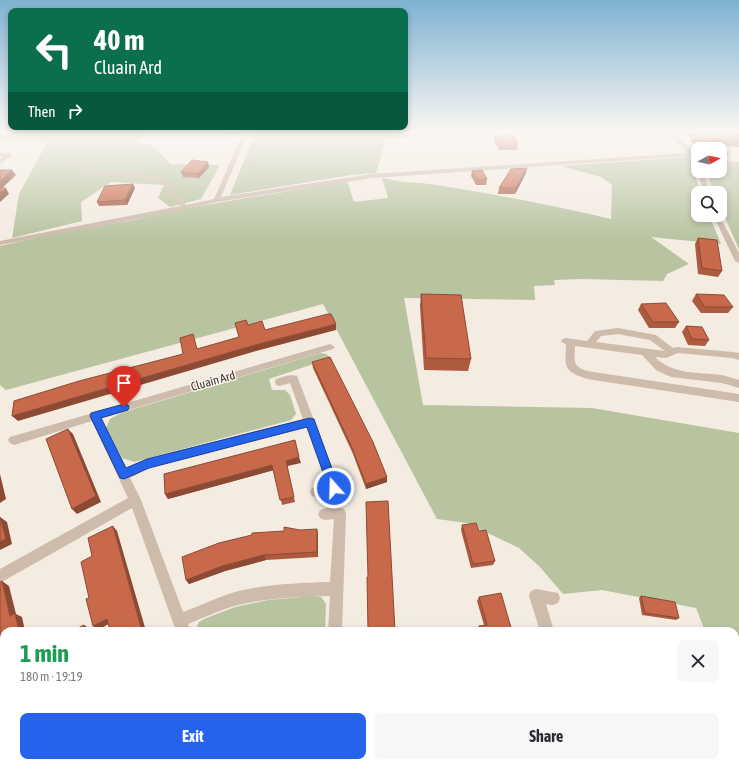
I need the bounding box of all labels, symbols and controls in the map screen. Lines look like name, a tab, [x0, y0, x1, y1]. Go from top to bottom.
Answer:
icon: left	[28, 24, 80, 76]
text: 40 m	[94, 24, 144, 56]
text: Cluain Ard	[94, 57, 162, 78]
icon: right	[64, 100, 86, 122]
text: Then	[28, 103, 56, 120]
north arrow	[691, 142, 727, 178]
map controls	[691, 142, 727, 222]
button: search	[691, 186, 727, 222]
pin	[107, 366, 141, 407]
street label: Cluain Ard	[189, 368, 237, 394]
icon: arrive	[113, 372, 135, 394]
position arrow	[313, 467, 355, 509]
text: 1 min	[20, 640, 69, 667]
button: close	[677, 640, 719, 682]
text: 180 m · 19:19	[20, 669, 83, 684]
button: Exit	[20, 713, 366, 759]
button: Share	[374, 713, 719, 759]

